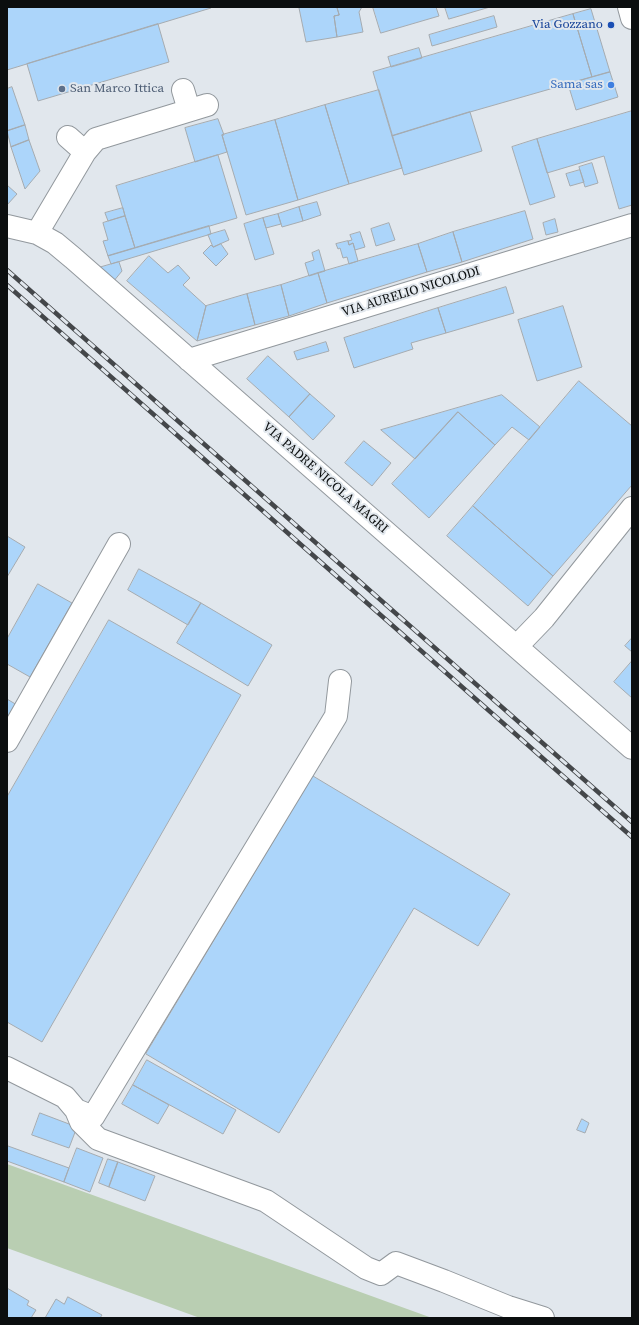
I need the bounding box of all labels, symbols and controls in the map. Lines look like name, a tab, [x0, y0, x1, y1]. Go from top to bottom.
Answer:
place label: Via Gozzano	[532, 17, 603, 33]
marker: Via Gozzano	[606, 20, 616, 30]
place label: Sama sas	[551, 77, 603, 93]
marker: Sama sas	[606, 80, 616, 90]
place label: San Marco Ittica	[70, 81, 164, 97]
marker: San Marco Ittica	[57, 84, 67, 94]
street label: VIA AURELIO NICOLODI	[340, 264, 482, 320]
street label: VIA PADRE NICOLA MAGRI	[259, 419, 391, 537]

